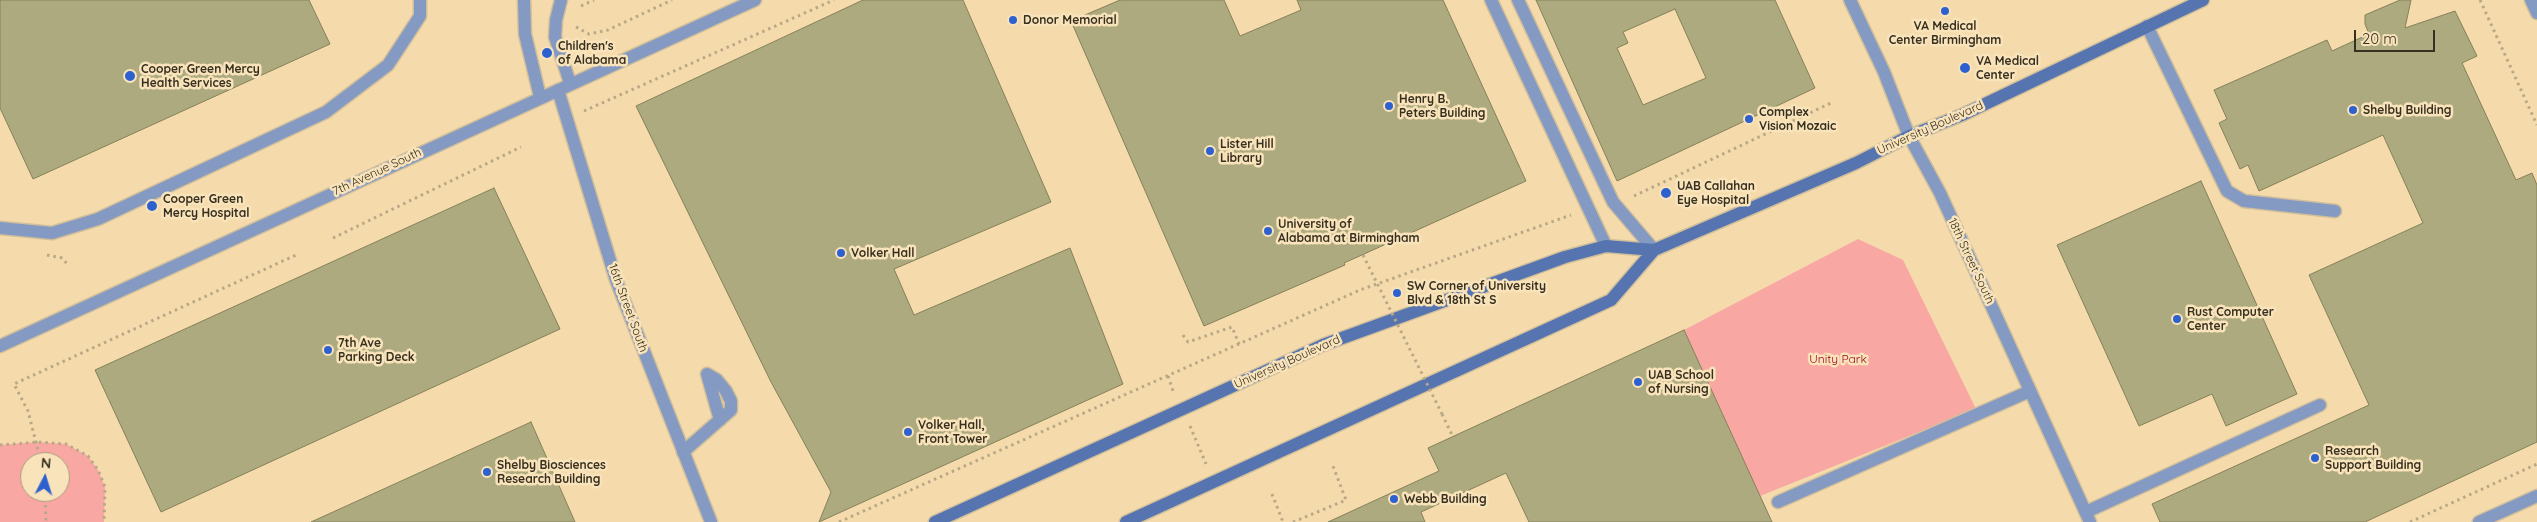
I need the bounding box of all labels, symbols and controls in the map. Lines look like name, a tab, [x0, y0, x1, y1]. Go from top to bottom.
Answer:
marker: VA Medical Center Birmingham	[1939, 5, 1951, 17]
place label: Donor Memorial	[1023, 13, 1117, 27]
marker: Donor Memorial	[1007, 14, 1019, 26]
place label: VA Medical Center Birmingham	[1889, 19, 2001, 47]
scale bar	[2357, 20, 2438, 52]
text: 20 m	[2362, 29, 2397, 48]
place label: Children's of Alabama	[558, 39, 626, 67]
marker: Children's of Alabama	[540, 46, 554, 60]
place label: VA Medical Center	[1976, 54, 2039, 82]
marker: VA Medical Center	[1958, 61, 1972, 75]
place label: Cooper Green Mercy Health Services	[141, 62, 260, 90]
marker: Cooper Green Mercy Health Services	[123, 69, 137, 83]
place label: Henry B. Peters Building	[1399, 92, 1486, 120]
street label: University Boulevard	[1875, 98, 1985, 158]
marker: Henry B. Peters Building	[1383, 100, 1395, 112]
place label: Shelby Building	[2363, 103, 2451, 117]
marker: Shelby Building	[2347, 104, 2359, 116]
place label: Complex Vision Mozaic	[1759, 105, 1836, 133]
marker: Complex Vision Mozaic	[1743, 113, 1755, 125]
place label: Lister Hill Library	[1220, 137, 1274, 165]
street label: 7th Avenue South	[330, 145, 424, 199]
marker: Lister Hill Library	[1204, 145, 1216, 157]
place label: UAB Callahan Eye Hospital	[1677, 179, 1755, 207]
marker: UAB Callahan Eye Hospital	[1659, 186, 1673, 200]
place label: Cooper Green Mercy Hospital	[163, 192, 249, 220]
marker: Cooper Green Mercy Hospital	[145, 199, 159, 213]
street label: 18th Street South	[1945, 216, 1997, 306]
place label: University of Alabama at Birmingham	[1278, 217, 1420, 245]
marker: University of Alabama at Birmingham	[1262, 225, 1274, 237]
place label: Volker Hall	[851, 246, 914, 260]
marker: Volker Hall	[835, 247, 847, 259]
street label: 16th Street South	[605, 262, 651, 354]
place label: SW Corner of University Blvd & 18th St S	[1407, 279, 1546, 307]
marker: SW Corner of University Blvd & 18th St S	[1391, 287, 1403, 299]
place label: Rust Computer Center	[2187, 305, 2274, 333]
marker: Rust Computer Center	[2171, 313, 2183, 325]
street label: University Boulevard	[1232, 332, 1342, 392]
place label: 7th Ave Parking Deck	[338, 336, 415, 364]
marker: 7th Ave Parking Deck	[322, 344, 334, 356]
park label: Unity Park	[1809, 352, 1867, 366]
place label: UAB School of Nursing	[1648, 368, 1714, 396]
marker: UAB School of Nursing	[1632, 376, 1644, 388]
place label: Volker Hall, Front Tower	[918, 418, 988, 446]
marker: Volker Hall, Front Tower	[902, 426, 914, 438]
place label: Research Support Building	[2325, 444, 2421, 472]
north arrow	[20, 452, 70, 502]
marker: Research Support Building	[2309, 452, 2321, 464]
text: N	[40, 454, 52, 472]
place label: Shelby Biosciences Research Building	[497, 458, 606, 486]
marker: Shelby Biosciences Research Building	[481, 466, 493, 478]
place label: Webb Building	[1404, 492, 1487, 506]
marker: Webb Building	[1388, 493, 1400, 505]

